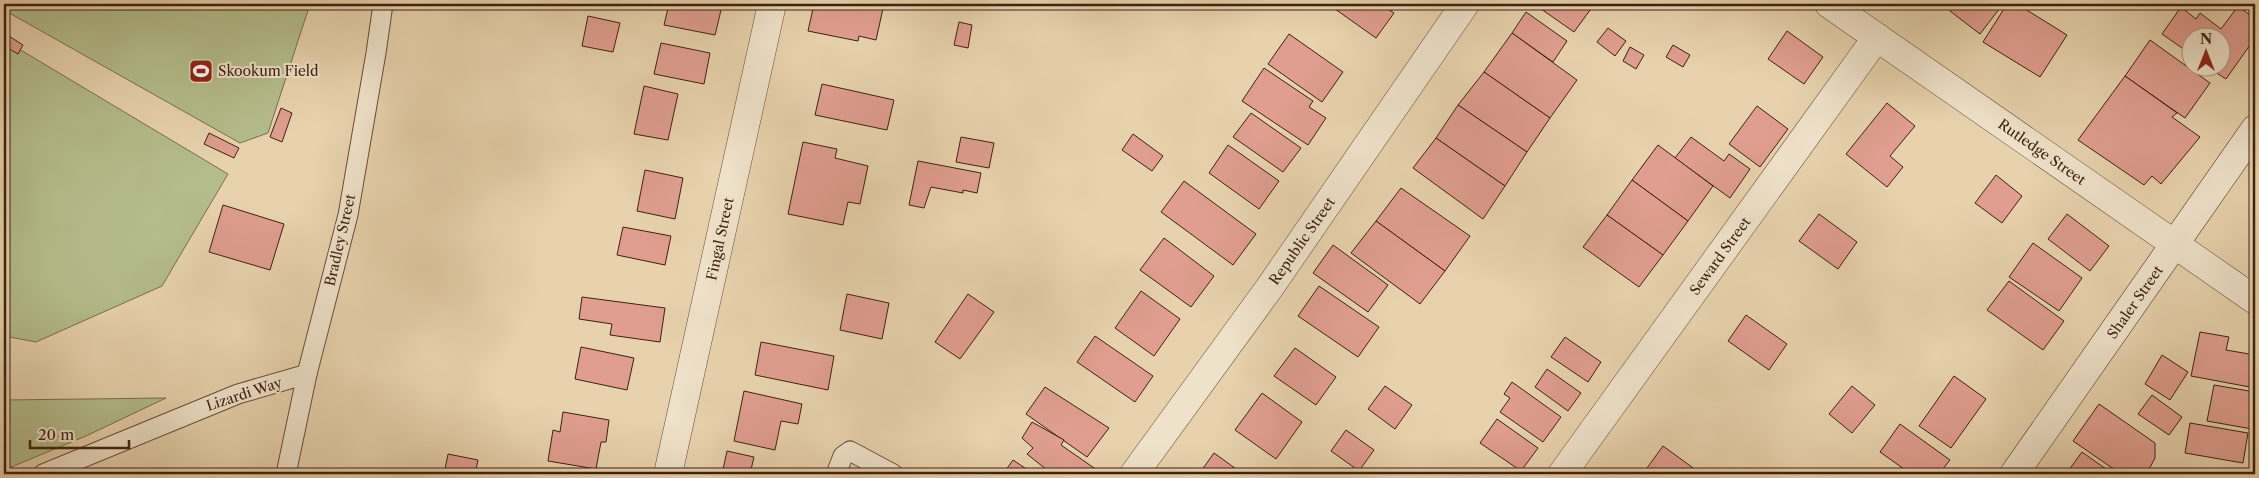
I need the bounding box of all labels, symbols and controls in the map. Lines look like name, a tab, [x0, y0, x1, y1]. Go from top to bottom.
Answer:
north arrow	[2182, 28, 2232, 78]
text: N	[2200, 30, 2212, 48]
sports icon: Skookum Field	[188, 58, 214, 84]
place label: Skookum Field	[218, 62, 319, 80]
street label: Rutledge Street	[1995, 115, 2089, 189]
street label: Bradley Street	[321, 192, 359, 288]
street label: Republic Street	[1265, 194, 1339, 288]
street label: Fingal Street	[702, 196, 738, 282]
street label: Seward Street	[1686, 213, 1754, 299]
street label: Shaler Street	[2103, 262, 2167, 342]
street label: Lizardi Way	[204, 373, 284, 415]
scale bar	[30, 418, 129, 450]
text: 20 m	[38, 425, 74, 444]

